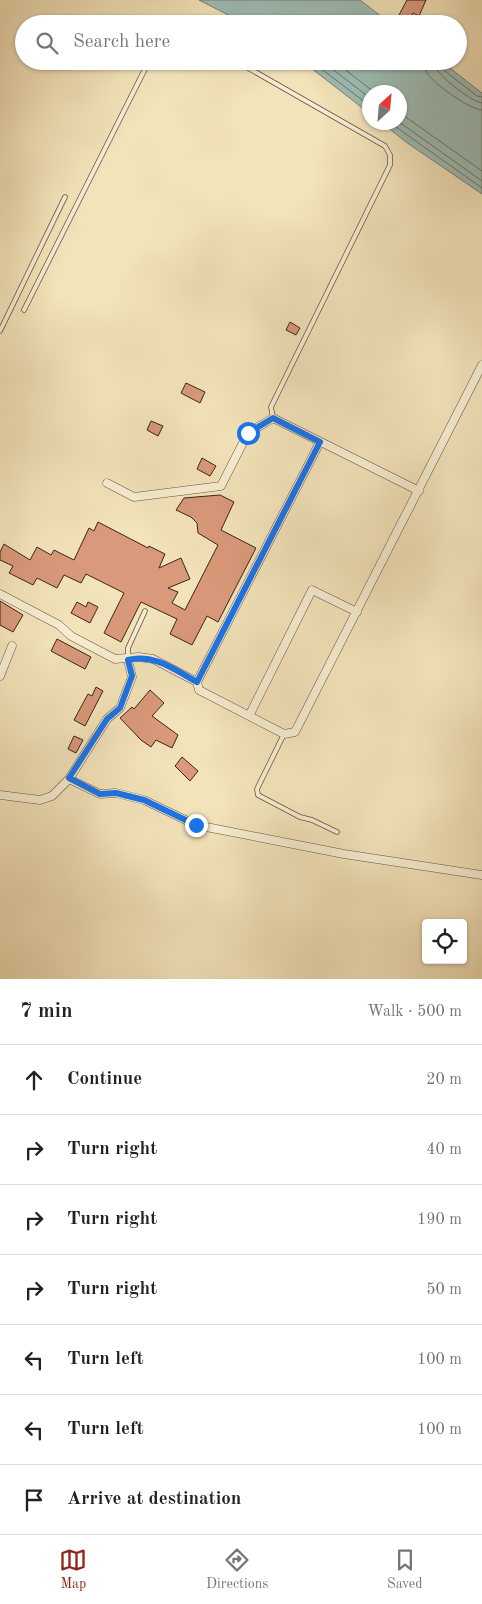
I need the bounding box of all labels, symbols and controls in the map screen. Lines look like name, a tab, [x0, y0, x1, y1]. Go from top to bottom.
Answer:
search box	[15, 15, 467, 70]
icon: search	[33, 29, 61, 57]
text: Search here	[73, 33, 170, 52]
north arrow	[362, 85, 407, 130]
route start	[237, 422, 260, 445]
route end	[185, 814, 208, 837]
map controls	[422, 919, 467, 964]
button: locate	[422, 919, 467, 964]
text: 7 min	[20, 1001, 73, 1022]
text: Walk · 500 m	[367, 1004, 462, 1020]
icon: ahead	[20, 1066, 48, 1094]
text: Continue	[67, 1070, 142, 1089]
text: 20 m	[426, 1072, 462, 1088]
icon: right	[20, 1136, 48, 1164]
text: Turn right	[67, 1140, 157, 1159]
text: 40 m	[426, 1142, 462, 1158]
icon: right	[20, 1206, 48, 1234]
text: Turn right	[67, 1210, 157, 1229]
text: 190 m	[417, 1212, 462, 1228]
icon: right	[20, 1276, 48, 1304]
text: Turn right	[67, 1280, 157, 1299]
text: 50 m	[426, 1282, 462, 1298]
icon: left	[20, 1346, 48, 1374]
text: Turn left	[67, 1350, 144, 1369]
text: 100 m	[417, 1352, 462, 1368]
icon: left	[20, 1416, 48, 1444]
text: Turn left	[67, 1420, 144, 1439]
text: 100 m	[417, 1422, 462, 1438]
icon: arrive	[20, 1486, 48, 1514]
text: Arrive at destination	[67, 1490, 241, 1509]
tab: Map	[59, 1546, 87, 1593]
tab: Directions	[206, 1546, 268, 1593]
tab: Saved	[387, 1546, 423, 1593]

